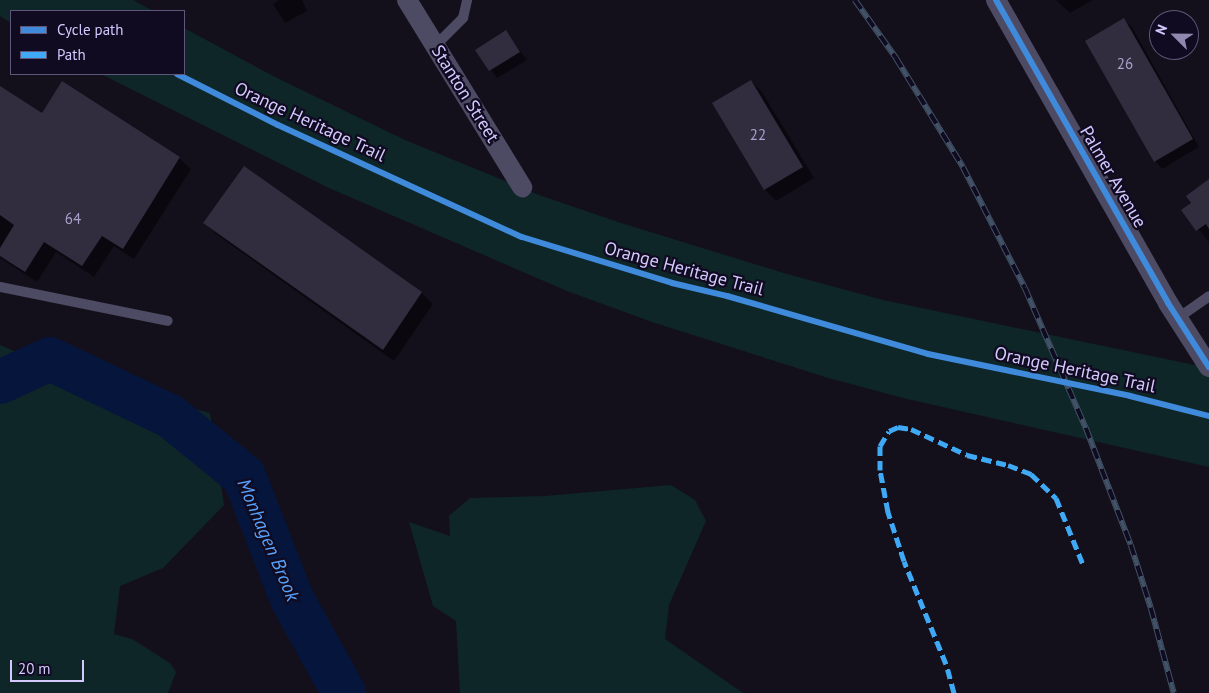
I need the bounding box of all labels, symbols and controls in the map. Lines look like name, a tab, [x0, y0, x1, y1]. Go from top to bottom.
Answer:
legend	[10, 10, 185, 75]
north arrow	[1149, 10, 1199, 60]
text: Cycle path	[57, 20, 123, 39]
text: N	[1151, 22, 1171, 37]
street label: Stanton Street	[427, 41, 503, 147]
text: Path	[57, 45, 86, 64]
house number: 26	[1117, 55, 1133, 73]
street label: Orange Heritage Trail	[231, 77, 389, 167]
street label: Palmer Avenue	[1075, 122, 1151, 232]
house number: 22	[750, 126, 766, 144]
house number: 64	[65, 210, 81, 228]
street label: Orange Heritage Trail	[602, 237, 766, 301]
street label: Orange Heritage Trail	[992, 342, 1158, 398]
water label: Monhagen Brook	[232, 475, 304, 605]
scale bar	[12, 650, 86, 682]
text: 20 m	[18, 659, 51, 678]

